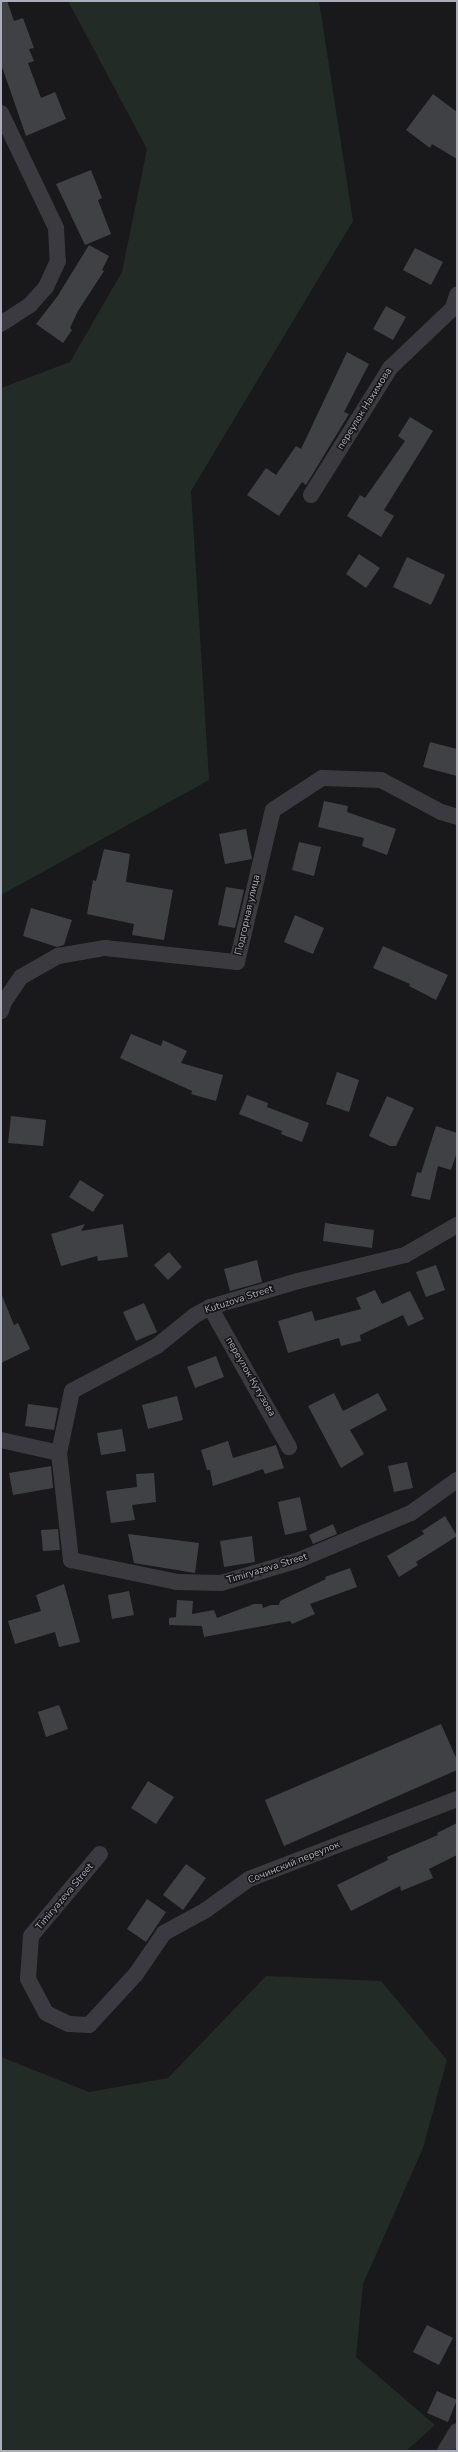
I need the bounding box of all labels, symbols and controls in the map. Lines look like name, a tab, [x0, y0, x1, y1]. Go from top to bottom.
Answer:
street label: переулок Нахимова	[335, 366, 395, 452]
street label: Подгорная улица	[233, 874, 263, 956]
street label: Kutuzova Street	[203, 1283, 275, 1317]
street label: переулок Кутузова	[222, 1335, 278, 1419]
street label: Timiryazeva Street	[225, 1551, 309, 1587]
street label: Сочинский переулок	[246, 1839, 342, 1887]
street label: Timiryazeva Street	[34, 1861, 96, 1933]

